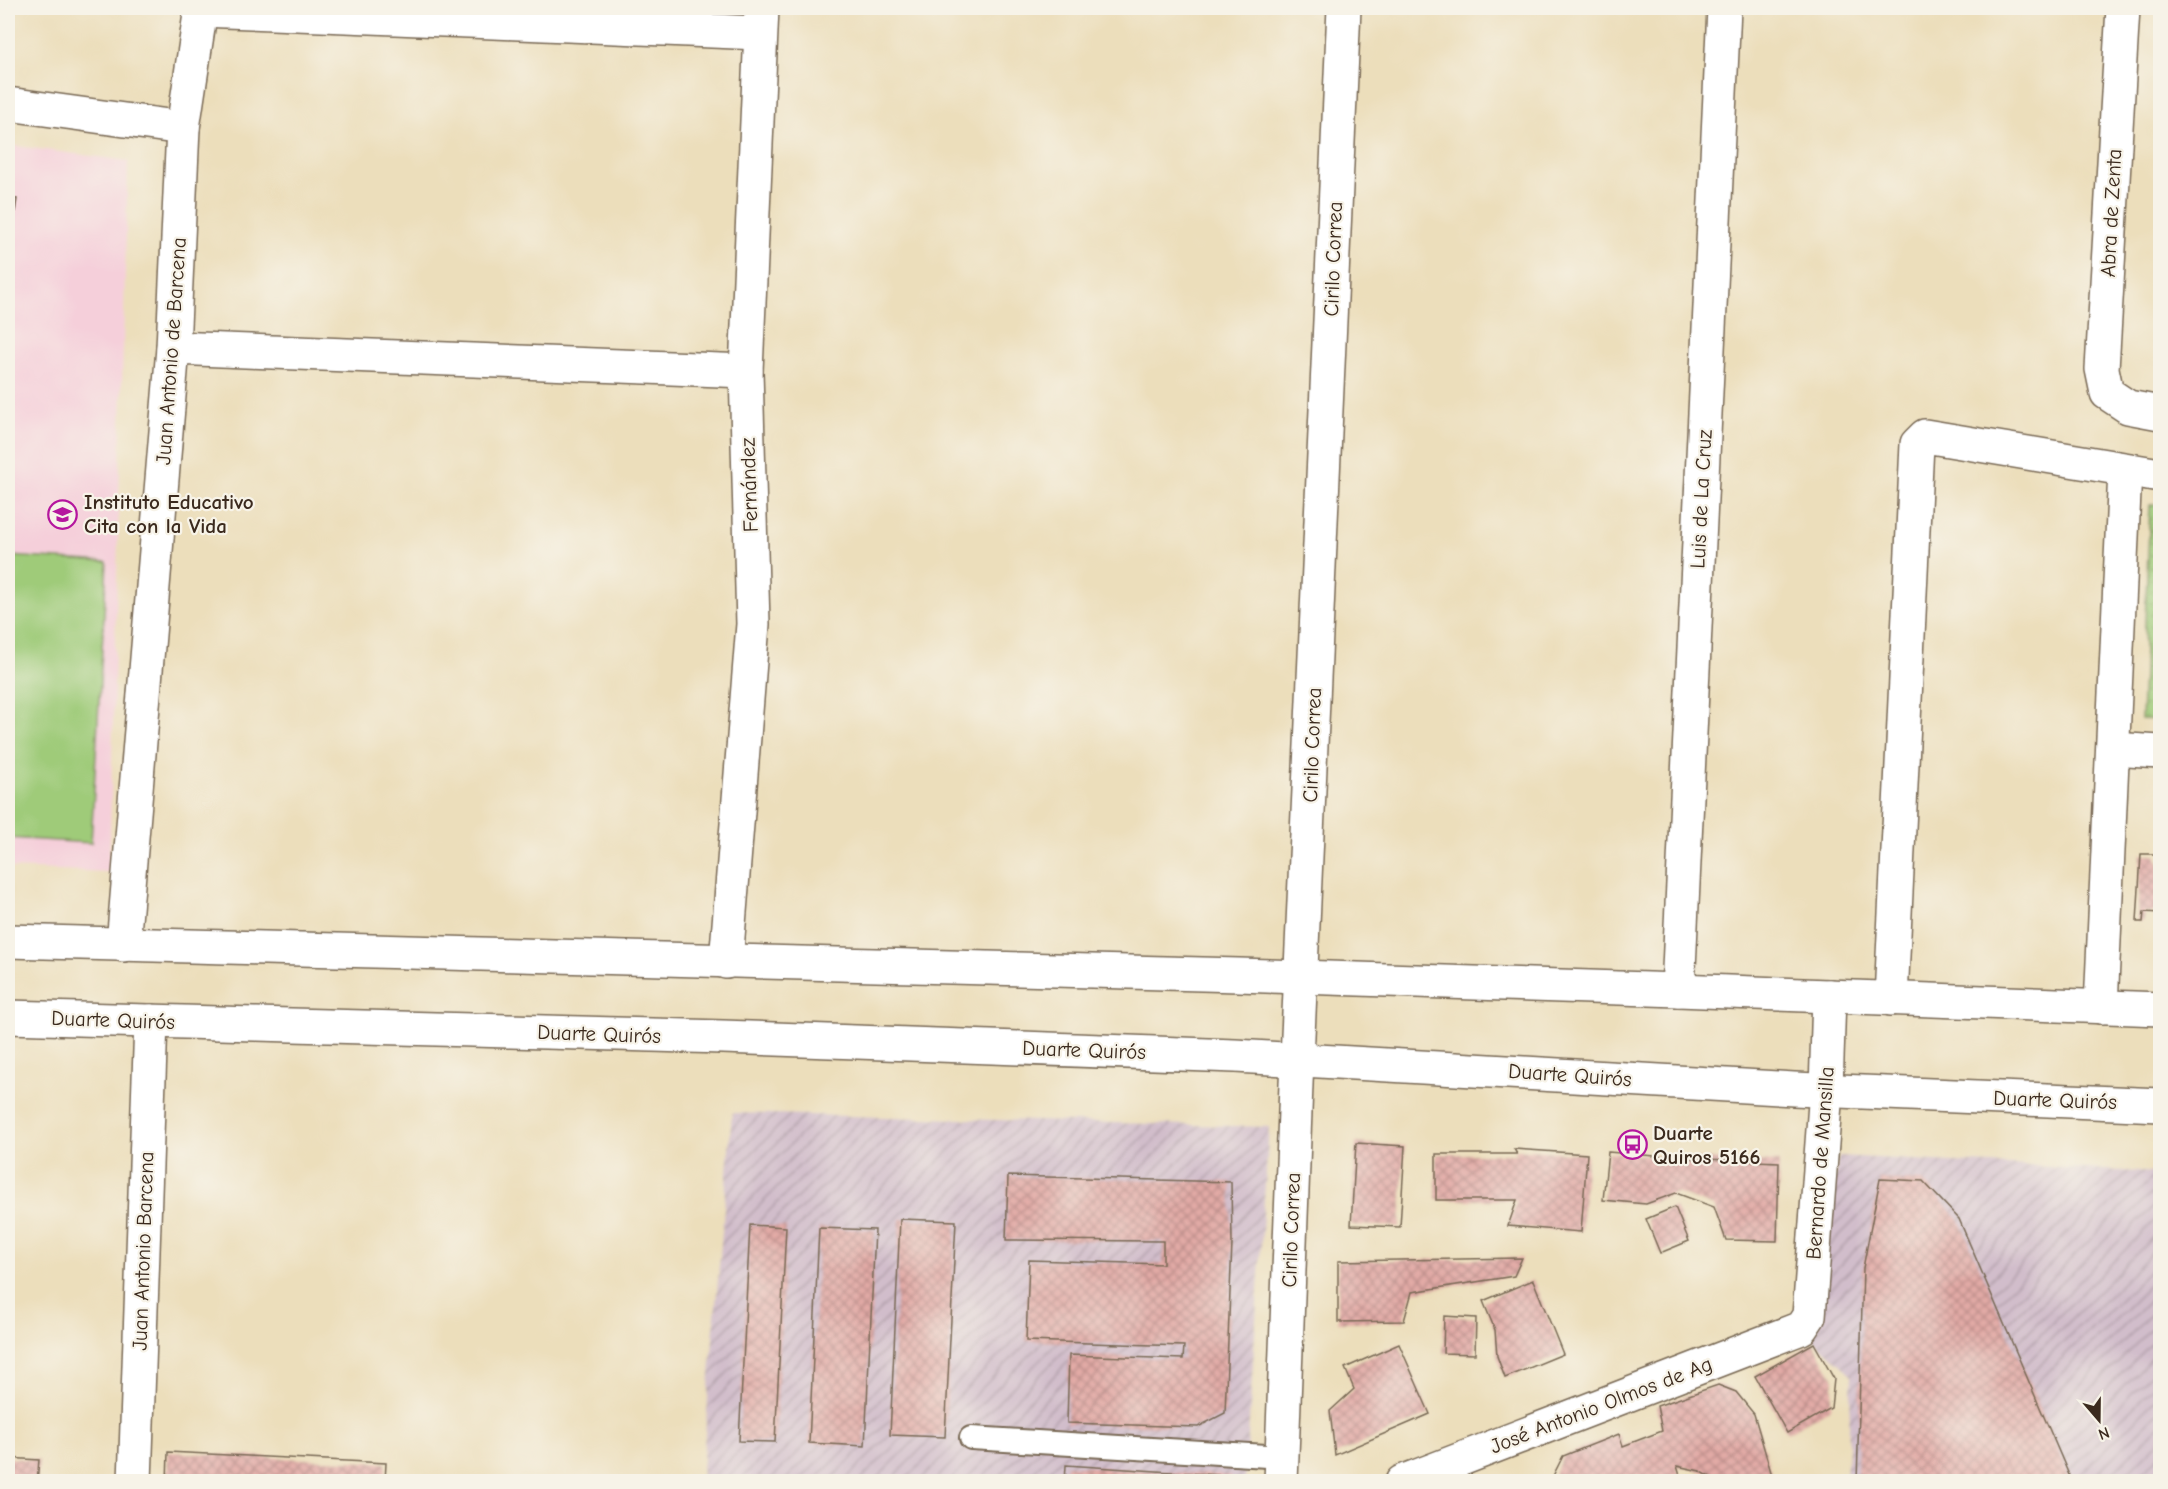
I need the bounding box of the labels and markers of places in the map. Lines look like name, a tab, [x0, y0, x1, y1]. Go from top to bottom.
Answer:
place label: Instituto Educativo Cita con la Vida	[84, 490, 254, 538]
school or university icon: Instituto Educativo Cita con la Vida	[47, 498, 79, 530]
place label: Duarte Quiros 5166	[1653, 1121, 1760, 1169]
bus stop icon: Duarte Quiros 5166	[1616, 1129, 1648, 1161]

